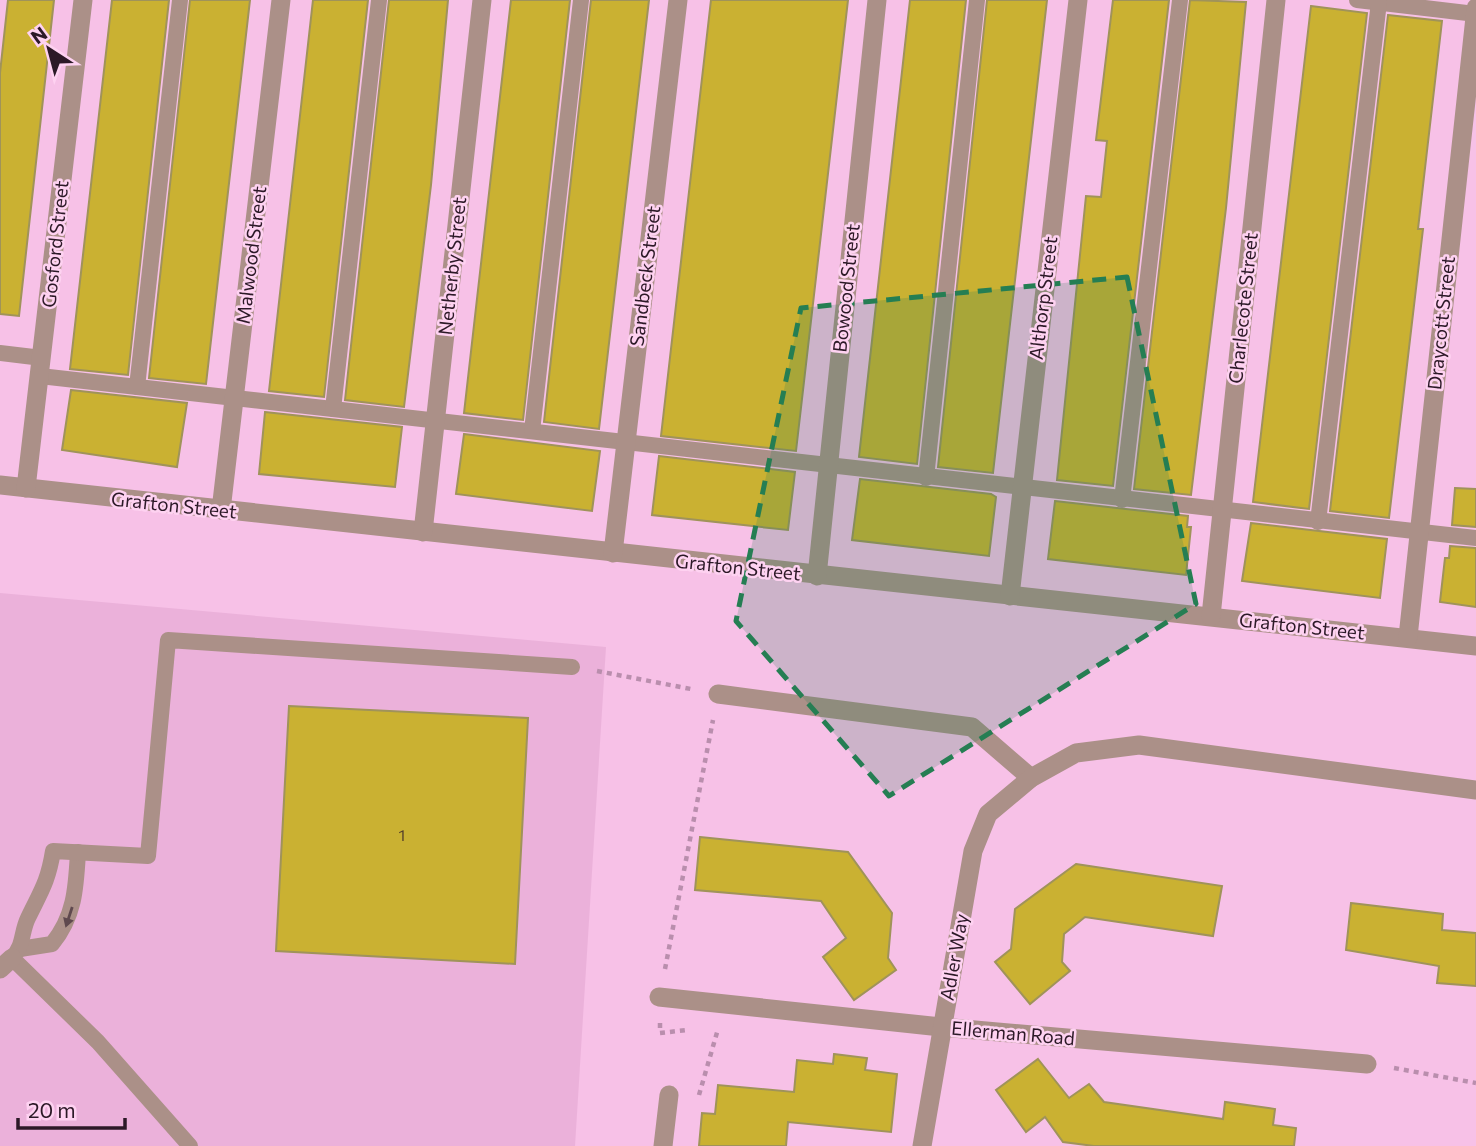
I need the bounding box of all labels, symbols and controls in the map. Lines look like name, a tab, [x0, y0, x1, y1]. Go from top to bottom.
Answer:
north arrow	[14, 14, 84, 84]
text: N	[26, 21, 51, 48]
street label: Gosford Street	[36, 179, 73, 309]
street label: Malwood Street	[231, 185, 270, 325]
street label: Netherby Street	[433, 196, 470, 336]
street label: Sandbeck Street	[624, 204, 665, 347]
street label: Bowood Street	[827, 222, 864, 353]
street label: Charlecote Street	[1223, 231, 1262, 385]
street label: Althorp Street	[1024, 235, 1062, 361]
street label: Draycott Street	[1422, 255, 1459, 391]
street label: Grafton Street	[110, 486, 238, 523]
street label: Grafton Street	[674, 548, 802, 585]
street label: Grafton Street	[1238, 607, 1366, 644]
house number: 1	[399, 825, 405, 844]
one-way arrow	[64, 906, 74, 927]
street label: Adler Way	[935, 912, 972, 1002]
street label: Ellerman Road	[950, 1016, 1076, 1049]
scale bar	[18, 1086, 124, 1130]
text: 20 m	[28, 1097, 76, 1122]

